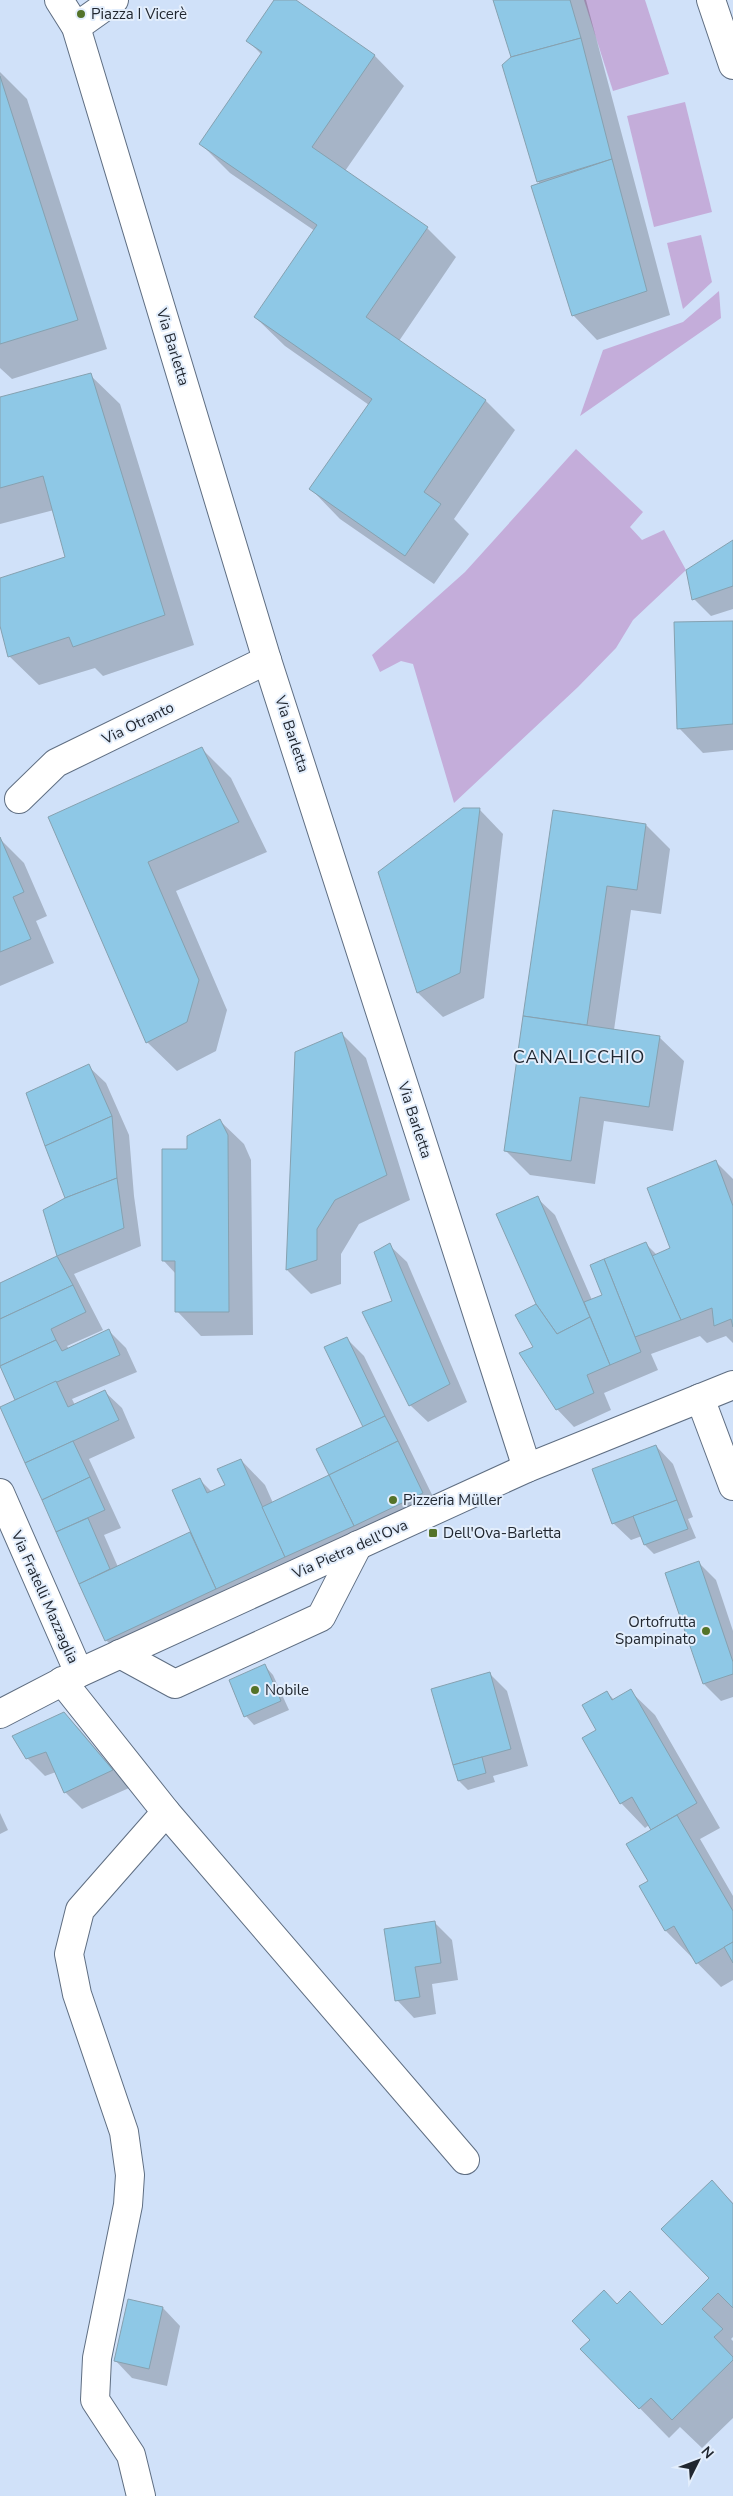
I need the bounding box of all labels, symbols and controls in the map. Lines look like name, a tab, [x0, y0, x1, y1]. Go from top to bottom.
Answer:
place label: Piazza I Vicerè	[91, 4, 187, 24]
marker: Piazza I Vicerè	[75, 8, 87, 20]
street label: Via Barletta	[151, 305, 194, 388]
street label: Via Barletta	[270, 692, 314, 775]
street label: Via Otranto	[98, 697, 177, 749]
district label: CANALICCHIO	[513, 1045, 645, 1069]
street label: Via Barletta	[393, 1078, 437, 1161]
place label: Pizzeria Müller	[403, 1490, 502, 1510]
marker: Pizzeria Müller	[387, 1494, 399, 1506]
street label: Via Pietra dell'Ova	[288, 1515, 411, 1584]
place label: Dell'Ova-Barletta	[443, 1523, 561, 1543]
street label: Via Fratelli Mazzaglia	[6, 1526, 83, 1667]
marker: Dell'Ova-Barletta	[427, 1527, 439, 1539]
place label: Ortofrutta Spampinato	[615, 1612, 696, 1649]
marker: Ortofrutta Spampinato	[700, 1625, 712, 1637]
place label: Nobile	[265, 1680, 309, 1700]
marker: Nobile	[249, 1684, 261, 1696]
north arrow	[673, 2436, 723, 2486]
text: N	[697, 2442, 718, 2463]

